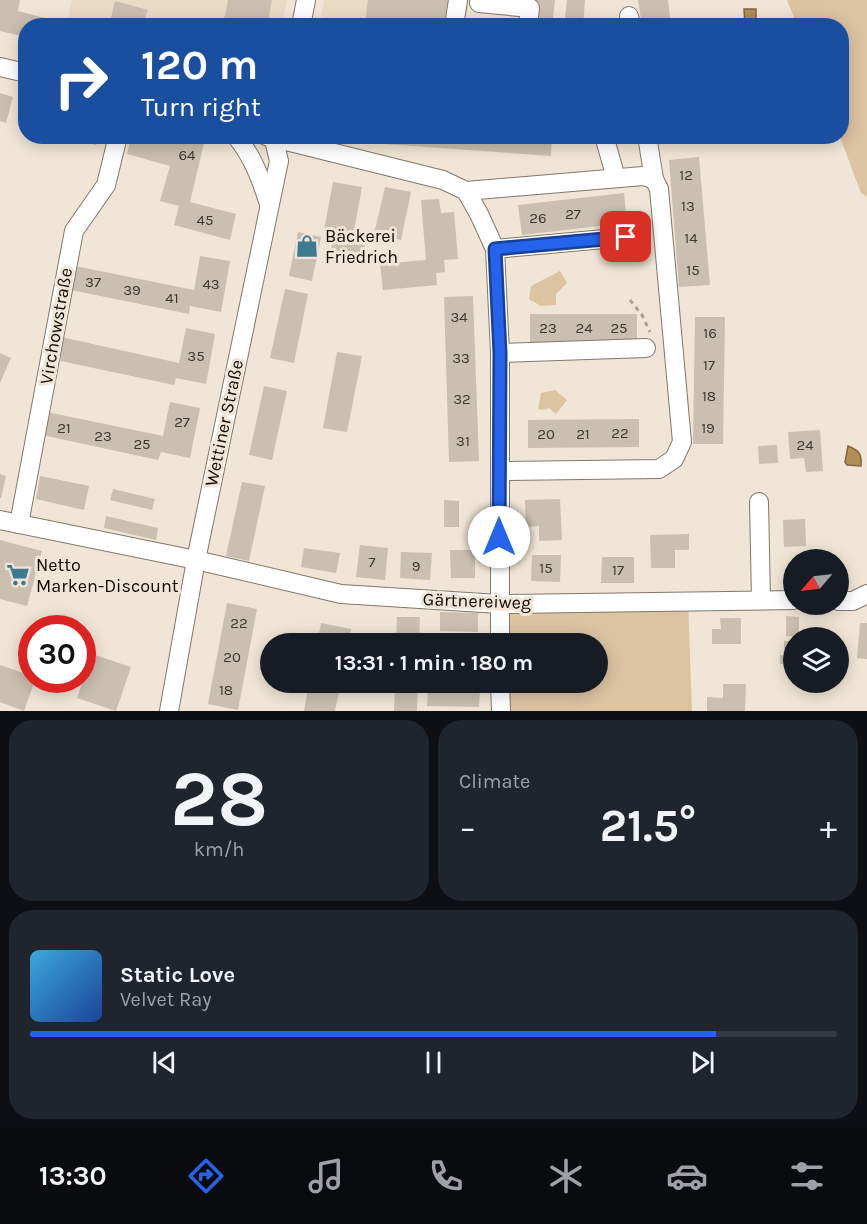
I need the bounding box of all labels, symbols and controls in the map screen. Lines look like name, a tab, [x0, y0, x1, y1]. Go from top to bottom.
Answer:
text: 120 m	[141, 40, 258, 90]
icon: right	[42, 42, 120, 120]
text: Turn right	[141, 91, 261, 123]
house number: 64	[179, 146, 196, 164]
house number: 12	[679, 166, 693, 184]
house number: 13	[681, 197, 695, 215]
house number: 27	[565, 205, 581, 223]
house number: 26	[529, 209, 547, 227]
house number: 45	[197, 211, 213, 229]
pin	[600, 211, 651, 262]
icon: arrive	[609, 220, 642, 253]
place label: Bäckerei Friedrich	[325, 225, 398, 268]
house number: 14	[684, 229, 698, 247]
shop icon: Bäckerei Friedrich	[294, 233, 320, 259]
house number: 15	[686, 261, 700, 279]
street label: Virchowstraße	[35, 266, 77, 386]
house number: 37	[85, 273, 101, 291]
house number: 43	[202, 275, 220, 293]
house number: 39	[123, 281, 141, 299]
house number: 41	[165, 289, 179, 307]
house number: 34	[450, 308, 468, 326]
house number: 23	[539, 319, 557, 337]
house number: 24	[575, 319, 593, 337]
house number: 25	[610, 319, 628, 337]
house number: 16	[703, 324, 717, 342]
house number: 35	[187, 347, 205, 365]
house number: 33	[452, 349, 470, 367]
house number: 17	[703, 356, 715, 374]
street label: Wettiner Straße	[200, 358, 248, 488]
house number: 18	[702, 387, 716, 405]
house number: 32	[453, 390, 471, 408]
house number: 27	[174, 413, 190, 431]
house number: 21	[57, 419, 71, 437]
house number: 19	[701, 419, 715, 437]
house number: 22	[611, 424, 629, 442]
house number: 20	[537, 425, 555, 443]
house number: 21	[576, 425, 590, 443]
house number: 23	[94, 427, 112, 445]
house number: 31	[456, 432, 470, 450]
house number: 25	[133, 435, 151, 453]
house number: 24	[796, 436, 814, 454]
position arrow	[467, 505, 531, 569]
north arrow	[783, 549, 849, 615]
map controls	[783, 549, 849, 693]
house number: 7	[368, 553, 376, 571]
place label: Netto Marken-Discount	[36, 554, 179, 597]
house number: 9	[412, 557, 420, 575]
house number: 15	[539, 559, 553, 577]
house number: 17	[612, 561, 624, 579]
supermarket icon: Netto Marken-Discount	[5, 562, 31, 588]
street label: Gärtnereiweg	[422, 588, 532, 614]
house number: 22	[230, 614, 248, 632]
speed limit sign: 30	[18, 615, 96, 693]
button: layers	[783, 627, 849, 693]
house number: 20	[223, 648, 241, 666]
text: 13:31 · 1 min · 180 m	[335, 650, 533, 676]
house number: 18	[219, 681, 233, 699]
text: 28	[170, 753, 268, 845]
text: Climate	[459, 770, 530, 793]
text: 21.5°	[600, 800, 696, 852]
text: −	[459, 808, 476, 846]
text: +	[820, 808, 837, 846]
text: km/h	[194, 838, 244, 861]
text: Static Love	[120, 962, 235, 988]
text: Velvet Ray	[120, 988, 212, 1011]
icon: previous	[148, 1046, 181, 1079]
icon: pause	[417, 1046, 450, 1079]
icon: next	[686, 1046, 719, 1079]
icon: directions	[185, 1155, 227, 1197]
icon: music	[305, 1155, 347, 1197]
icon: phone	[425, 1155, 467, 1197]
icon: climate	[545, 1155, 587, 1197]
icon: car	[666, 1155, 708, 1197]
icon: filters	[786, 1155, 828, 1197]
text: 13:30	[39, 1160, 107, 1192]

